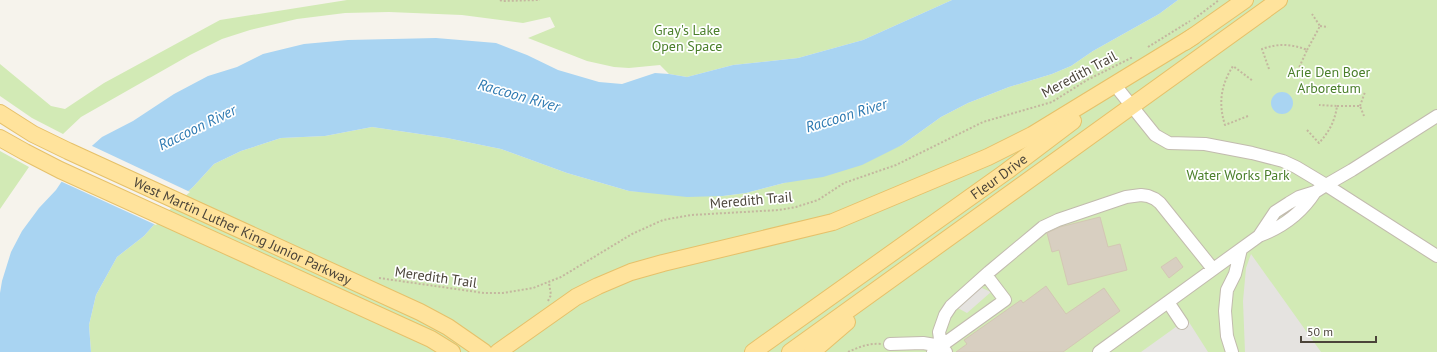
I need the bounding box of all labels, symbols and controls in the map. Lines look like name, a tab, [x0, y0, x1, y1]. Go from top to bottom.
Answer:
park label: Gray's Lake Open Space	[652, 21, 722, 55]
street label: Meredith Trail	[1038, 47, 1120, 101]
park label: Arie Den Boer Arboretum	[1288, 63, 1371, 97]
water label: Raccoon River	[476, 74, 563, 116]
water label: Raccoon River	[803, 93, 890, 136]
water label: Raccoon River	[155, 100, 240, 154]
street label: Fleur Drive	[967, 150, 1031, 203]
park label: Water Works Park	[1186, 166, 1290, 184]
street label: West Martin Luther King Junior Parkway	[131, 173, 355, 289]
street label: Meredith Trail	[709, 187, 793, 213]
street label: Meredith Trail	[394, 262, 478, 292]
scale bar	[1301, 318, 1376, 344]
text: 50 m	[1307, 324, 1333, 339]

